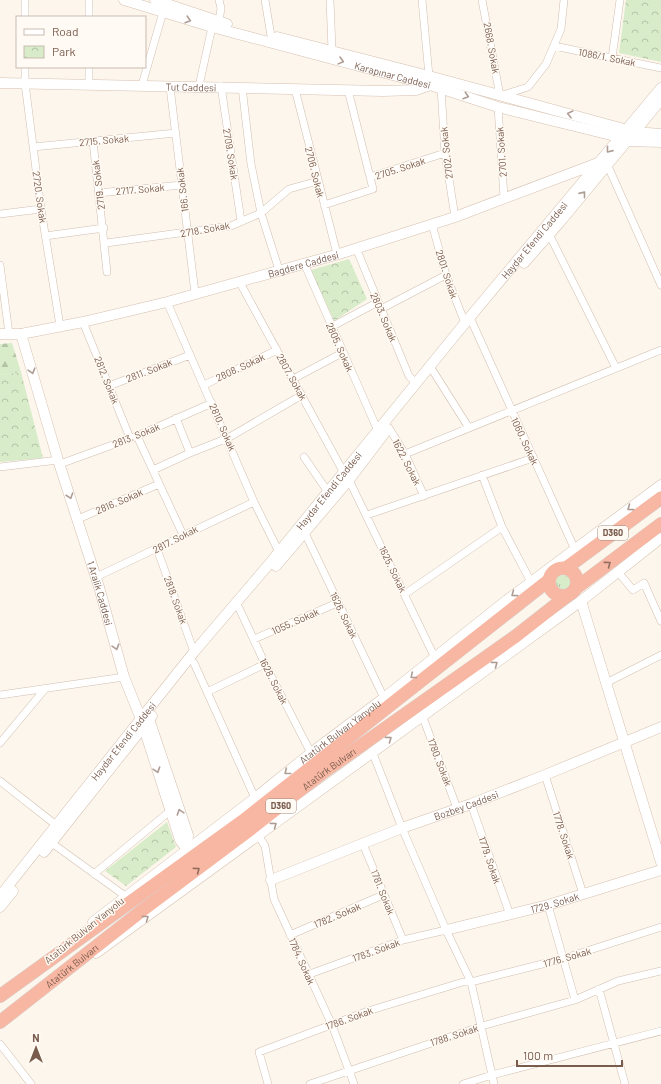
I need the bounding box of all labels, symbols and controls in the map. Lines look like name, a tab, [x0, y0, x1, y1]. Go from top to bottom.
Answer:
one-way arrow	[185, 15, 192, 24]
legend	[16, 16, 146, 68]
street label: 2668. Sokak	[482, 21, 502, 75]
text: Road	[52, 24, 79, 38]
text: Park	[52, 44, 76, 58]
street label: 1086/1. Sokak	[577, 46, 637, 68]
one-way arrow	[337, 56, 344, 65]
street label: Karapınar Caddesi	[353, 59, 432, 91]
street label: Tut Caddesi	[165, 80, 217, 94]
one-way arrow	[462, 92, 469, 100]
one-way arrow	[567, 111, 574, 119]
street label: 2702. Sokak	[437, 126, 455, 180]
street label: 2709. Sokak	[221, 127, 241, 181]
street label: 2701. Sokak	[493, 127, 509, 177]
street label: 2715. Sokak	[79, 132, 129, 148]
street label: 2706. Sokak	[303, 145, 327, 199]
one-way arrow	[606, 145, 613, 152]
street label: 2705. Sokak	[373, 154, 427, 182]
street label: 2719. Sokak	[89, 159, 107, 211]
street label: 166. Sokak	[173, 167, 191, 213]
street label: 2720. Sokak	[30, 170, 50, 224]
street label: 2717. Sokak	[115, 181, 165, 197]
one-way arrow	[579, 192, 586, 199]
street label: Haydar Efendi Caddesi	[499, 199, 570, 281]
street label: 2718. Sokak	[179, 219, 231, 239]
street label: Bagdere Caddesi	[266, 248, 340, 280]
street label: 2801. Sokak	[433, 248, 461, 300]
street label: 2803. Sokak	[368, 290, 400, 344]
street label: 2805. Sokak	[324, 321, 356, 373]
street label: 2808. Sokak	[214, 350, 266, 384]
street label: 2807. Sokak	[274, 352, 310, 402]
street label: 2812. Sokak	[92, 354, 122, 406]
street label: 2811. Sokak	[124, 356, 174, 384]
one-way arrow	[27, 368, 36, 375]
street label: 2810. Sokak	[207, 401, 239, 453]
street label: 1060. Sokak	[509, 415, 541, 467]
street label: 2813. Sokak	[111, 420, 161, 450]
street label: 1622. Sokak	[390, 437, 424, 487]
street label: Haydar Efendi Caddesi	[294, 449, 364, 532]
street label: 2816. Sokak	[94, 486, 144, 516]
one-way arrow	[66, 492, 74, 499]
one-way arrow	[627, 503, 634, 510]
street label: 2817. Sokak	[150, 522, 200, 556]
road number: D360	[598, 526, 628, 540]
street label: 1625. Sokak	[377, 544, 409, 594]
street label: 1 Aralik Caddesi	[85, 559, 115, 627]
one-way arrow	[603, 562, 610, 569]
street label: 2818. Sokak	[162, 574, 190, 626]
street label: 1626. Sokak	[328, 590, 360, 640]
one-way arrow	[512, 590, 519, 597]
street label: 1055. Sokak	[269, 605, 321, 637]
one-way arrow	[111, 643, 120, 650]
street label: 1628. Sokak	[257, 656, 291, 706]
one-way arrow	[491, 662, 498, 669]
one-way arrow	[410, 671, 417, 678]
street label: Atatürk Bulvarı Yanyolu	[297, 697, 383, 767]
street label: Haydar Efendi Caddesi	[88, 699, 158, 783]
street label: 1780. Sokak	[425, 736, 455, 788]
one-way arrow	[385, 737, 392, 744]
street label: Atatürk Bulvarı	[300, 745, 358, 793]
one-way arrow	[152, 767, 161, 774]
one-way arrow	[285, 767, 292, 774]
street label: Bozbey Caddesi	[432, 788, 500, 822]
road number: D360	[266, 799, 296, 813]
one-way arrow	[177, 809, 185, 816]
street label: 1778. Sokak	[551, 810, 577, 860]
one-way arrow	[269, 823, 276, 830]
street label: 1779. Sokak	[476, 835, 504, 885]
one-way arrow	[192, 867, 199, 874]
street label: 1781. Sokak	[368, 868, 398, 916]
street label: 1729. Sokak	[529, 890, 580, 915]
street label: Atatürk Bulvarı Yanyolu	[42, 894, 126, 966]
street label: 1782. Sokak	[312, 900, 362, 930]
one-way arrow	[142, 915, 149, 923]
street label: 1784. Sokak	[286, 936, 318, 986]
street label: 1783. Sokak	[351, 936, 401, 964]
street label: Atatürk Bulvarı	[42, 942, 100, 990]
street label: 1776. Sokak	[542, 944, 592, 970]
street label: 1786. Sokak	[324, 1004, 374, 1032]
street label: 1788. Sokak	[428, 1022, 480, 1048]
north arrow	[16, 1028, 56, 1068]
text: N	[32, 1031, 40, 1044]
scale bar	[517, 1042, 622, 1068]
text: 100 m	[523, 1048, 553, 1062]

